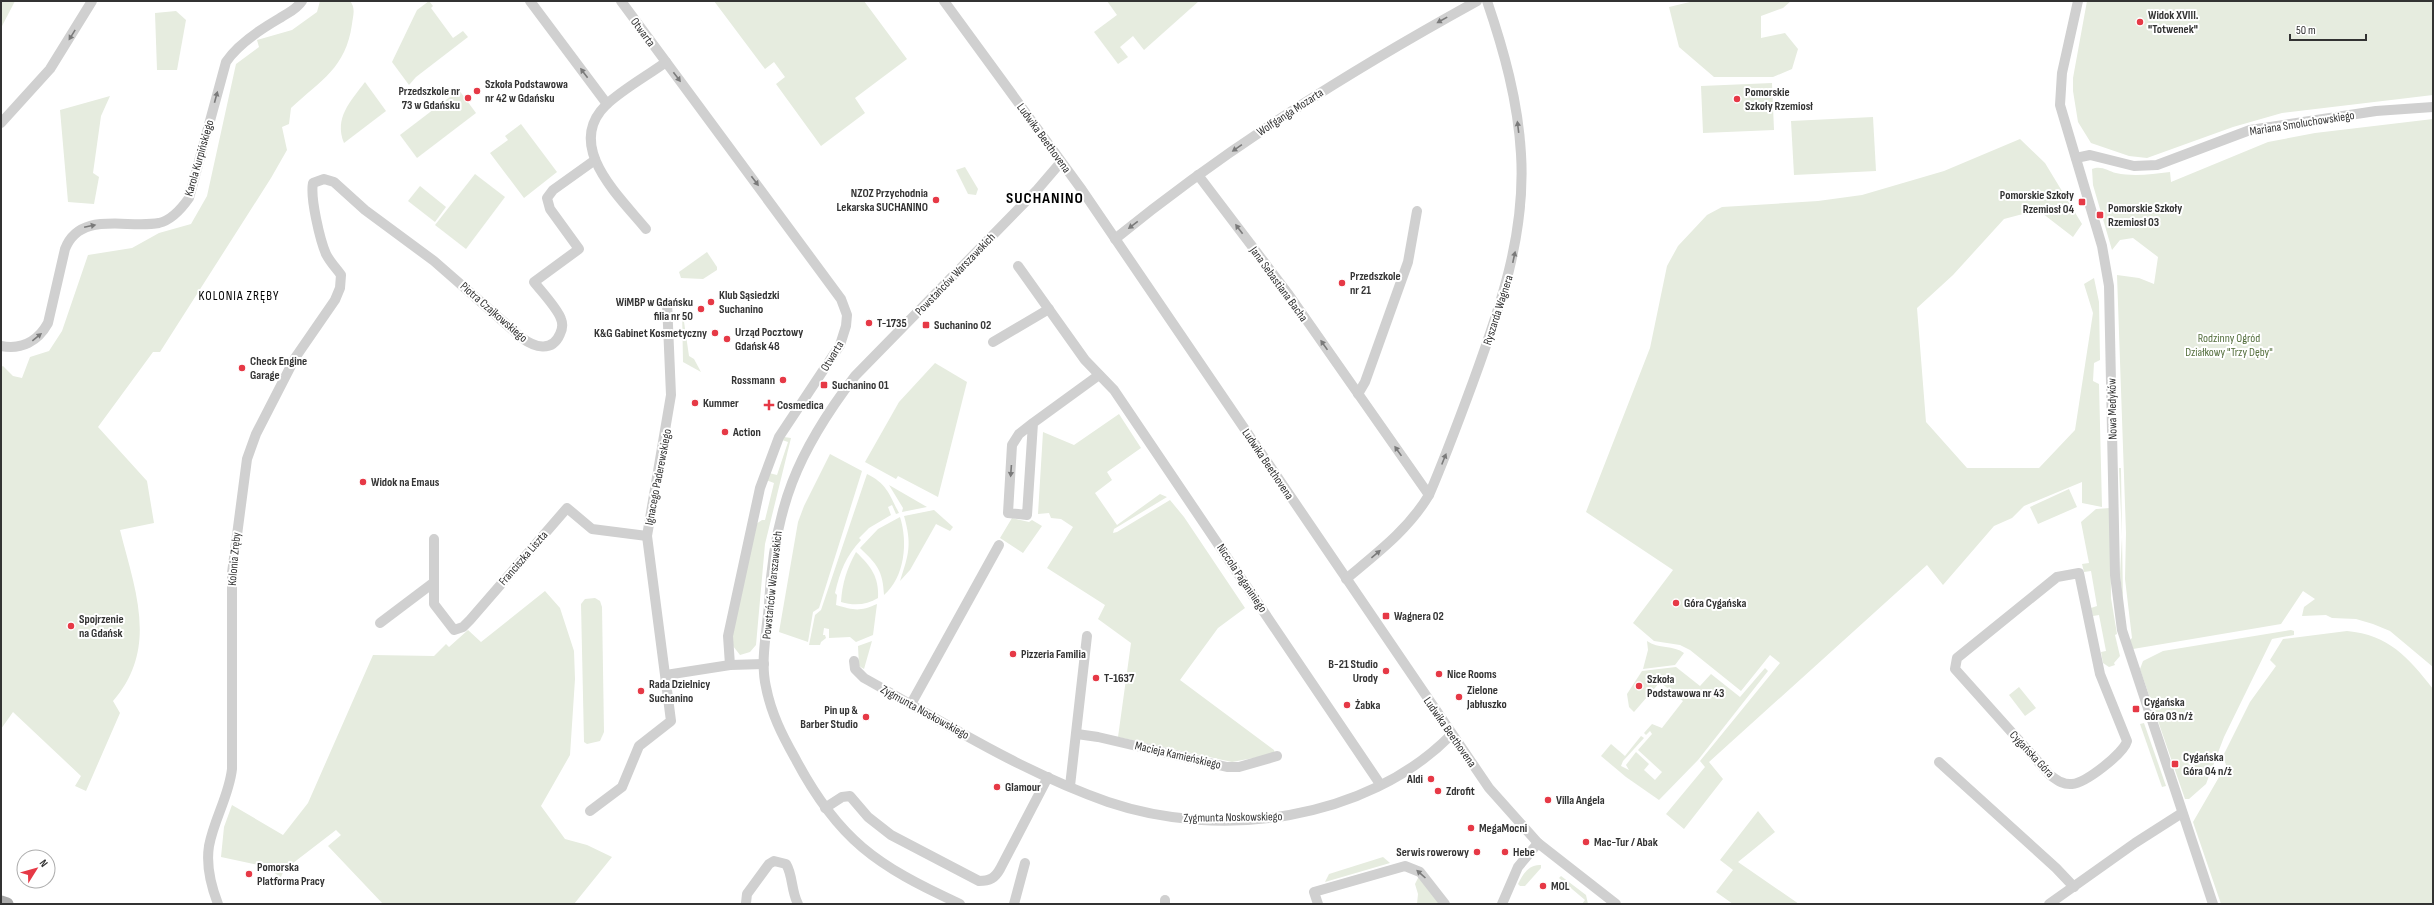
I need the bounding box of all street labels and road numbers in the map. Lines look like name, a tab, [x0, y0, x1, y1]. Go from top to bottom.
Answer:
street label: Otwarta	[627, 15, 658, 50]
street label: Wolfganga Mozarta	[1254, 85, 1327, 140]
street label: Ludwika Beethovena	[1013, 101, 1074, 176]
street label: Mariana Smoluchowskiego	[2249, 108, 2356, 139]
street label: Karola Kurpińskiego	[181, 118, 218, 198]
street label: Powstańców Warszawskich	[912, 230, 999, 319]
street label: Jana Sebastiana Bacha	[1246, 243, 1311, 325]
street label: Ryszarda Wagnera	[1480, 273, 1517, 347]
street label: Piotra Czajkowskiego	[457, 279, 530, 346]
street label: Otwarta	[818, 338, 847, 374]
street label: Nowa Medyków	[2104, 378, 2121, 440]
street label: Ludwika Beethovena	[1238, 426, 1297, 503]
street label: Ignacego Paderewskiego	[642, 428, 675, 527]
street label: Franciszka Liszta	[496, 528, 551, 589]
street label: Powstańców Warszawskich	[759, 530, 786, 640]
street label: Kolonia Zręby	[225, 531, 244, 586]
street label: Niccola Paganiniego	[1213, 541, 1270, 616]
street label: Zygmunta Noskowskiego	[878, 682, 972, 743]
street label: Ludwika Beethovena	[1420, 694, 1480, 771]
street label: Cygańska Góra	[2006, 728, 2057, 781]
street label: Macieja Kamieńskiego	[1133, 738, 1222, 773]
street label: Zygmunta Noskowskiego	[1183, 809, 1283, 826]

